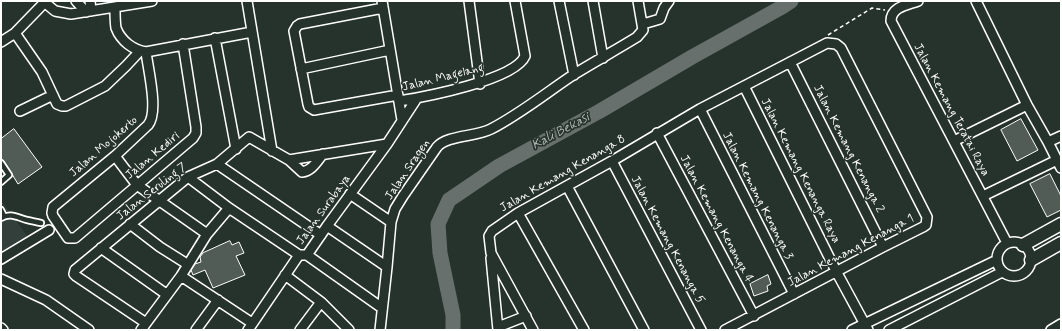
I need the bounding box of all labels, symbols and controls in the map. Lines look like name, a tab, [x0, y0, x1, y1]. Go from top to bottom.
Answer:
street label: Jalan Kemang Teratai Raya	[910, 41, 992, 179]
street label: Jalan Magelang	[401, 61, 485, 95]
street label: Jalan Kemang Kenanga 2	[809, 83, 887, 215]
street label: Jalan Kemang Kenanga Raya	[757, 96, 843, 246]
water label: Kali Bekasi	[529, 110, 593, 154]
street label: Jalan Mojokerto	[67, 113, 141, 181]
street label: Jalan Kediri	[123, 129, 183, 183]
street label: Jalan Kemang Kenanga 3	[719, 130, 795, 262]
street label: Jalan Kemang Kenanga 8	[498, 132, 628, 216]
street label: Jalan Sragen	[382, 137, 434, 203]
street label: Jalan Kemang Kenanga 4	[676, 153, 756, 285]
street label: Jalan Seruling 7	[114, 160, 190, 224]
street label: Jalan Surabaya	[294, 172, 354, 248]
street label: Jalan Kemang Kenanga 5	[627, 174, 707, 306]
street label: Jalan Kemang Kenanga 1	[785, 212, 917, 290]

